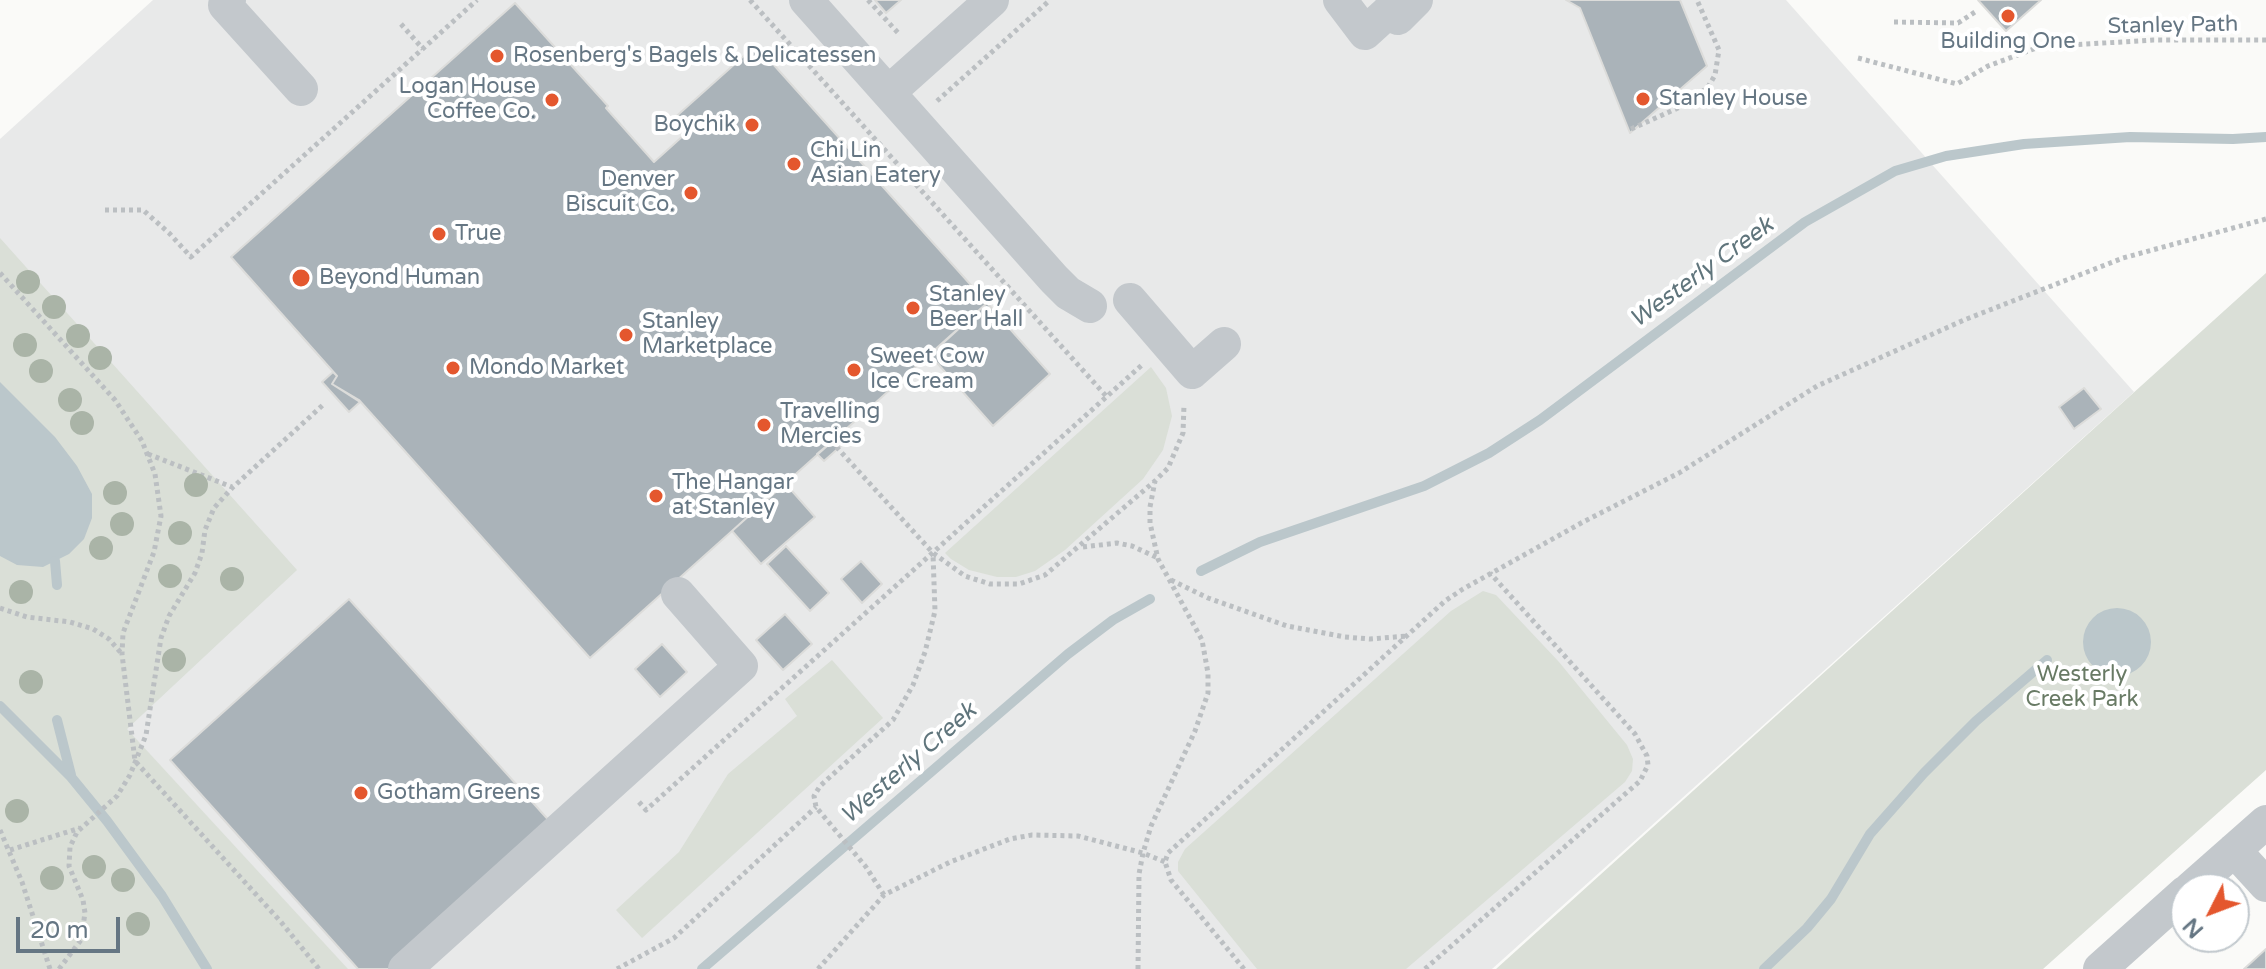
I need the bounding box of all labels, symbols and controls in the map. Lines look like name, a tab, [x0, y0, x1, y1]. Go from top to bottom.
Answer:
marker: Building One	[1999, 7, 2017, 25]
street label: Stanley Path	[2107, 12, 2239, 40]
place label: Building One	[1940, 29, 2076, 55]
place label: Rosenberg's Bagels & Delicatessen	[513, 43, 876, 69]
marker: Rosenberg's Bagels & Delicatessen	[488, 47, 506, 65]
place label: Logan House Coffee Co.	[399, 74, 536, 126]
place label: Stanley House	[1659, 86, 1808, 112]
marker: Stanley House	[1634, 90, 1652, 108]
marker: Logan House Coffee Co.	[543, 91, 561, 109]
place label: Boychik	[653, 112, 736, 138]
marker: Boychik	[743, 116, 761, 134]
place label: Chi Lin Asian Eatery	[810, 138, 941, 190]
marker: Chi Lin Asian Eatery	[785, 155, 803, 173]
place label: Denver Biscuit Co.	[565, 167, 675, 218]
marker: Denver Biscuit Co.	[682, 184, 700, 202]
water label: Westerly Creek	[1625, 211, 1779, 335]
place label: True	[455, 221, 501, 247]
marker: True	[430, 225, 448, 243]
place label: Beyond Human	[319, 265, 480, 291]
marker: Beyond Human	[290, 267, 312, 289]
place label: Stanley Beer Hall	[929, 282, 1023, 334]
marker: Stanley Beer Hall	[904, 299, 922, 317]
place label: Stanley Marketplace	[642, 309, 773, 360]
marker: Stanley Marketplace	[617, 326, 635, 344]
place label: Sweet Cow Ice Cream	[870, 344, 985, 396]
place label: Mondo Market	[469, 355, 624, 381]
marker: Mondo Market	[444, 359, 462, 377]
marker: Sweet Cow Ice Cream	[845, 361, 863, 379]
place label: Travelling Mercies	[780, 399, 880, 450]
marker: Travelling Mercies	[755, 416, 773, 434]
place label: The Hangar at Stanley	[672, 470, 794, 522]
marker: The Hangar at Stanley	[647, 487, 665, 505]
park label: Westerly Creek Park	[2026, 662, 2138, 714]
water label: Westerly Creek	[835, 697, 983, 831]
place label: Gotham Greens	[377, 780, 541, 806]
marker: Gotham Greens	[352, 784, 370, 802]
north arrow	[2170, 873, 2250, 953]
scale bar	[20, 901, 124, 951]
text: N	[2178, 912, 2209, 943]
text: 20 m	[30, 916, 88, 945]

